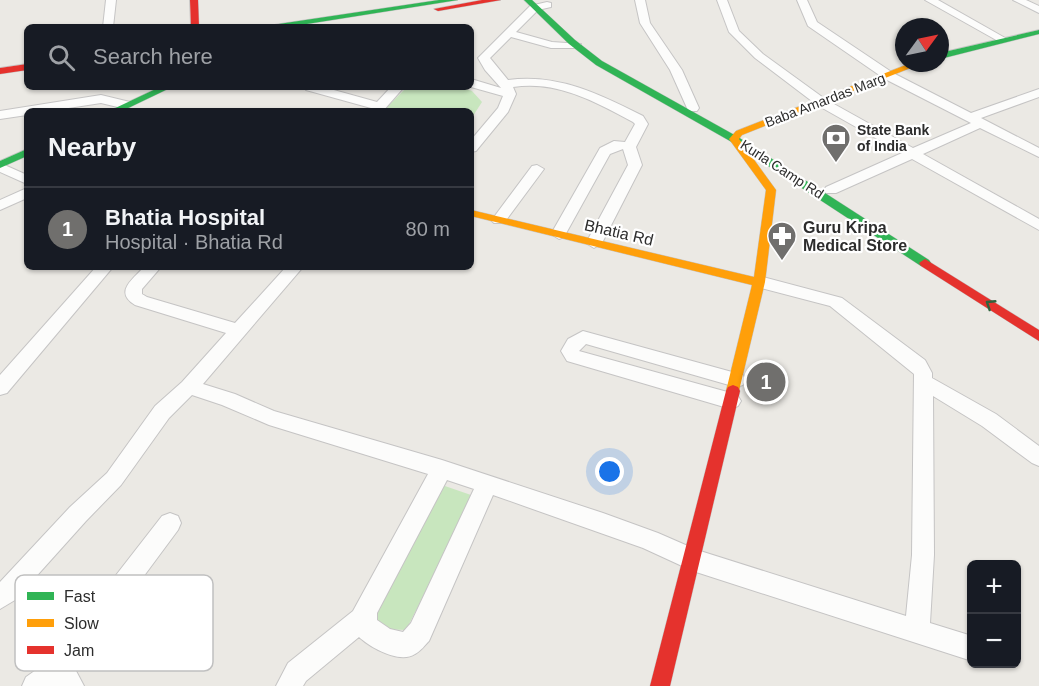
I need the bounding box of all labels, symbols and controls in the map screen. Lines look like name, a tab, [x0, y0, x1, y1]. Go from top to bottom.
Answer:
north arrow	[895, 18, 949, 72]
search box	[24, 24, 474, 90]
icon: search	[45, 41, 78, 74]
text: Search here	[93, 44, 213, 69]
street label: Baba Amardas Marg	[763, 70, 887, 130]
bank icon: State Bank of India	[820, 122, 852, 164]
place label: State Bank of India	[857, 122, 930, 154]
text: Nearby	[48, 132, 136, 162]
street label: Kurla Camp Rd	[738, 136, 826, 202]
text: Bhatia Hospital	[105, 205, 265, 230]
street label: Bhatia Rd	[583, 216, 655, 249]
text: 1	[62, 218, 73, 240]
text: 80 m	[406, 218, 450, 240]
place label: Guru Kripa Medical Store	[803, 219, 907, 254]
pharmacy icon: Guru Kripa Medical Store	[766, 220, 798, 262]
text: Hospital · Bhatia Rd	[105, 231, 283, 253]
one-way arrow	[986, 300, 997, 311]
pin: 1	[746, 360, 786, 404]
your location	[595, 457, 624, 486]
map controls	[967, 560, 1021, 668]
button: +	[967, 560, 1021, 614]
legend	[15, 575, 213, 671]
text: Fast	[64, 588, 96, 605]
button: −	[967, 614, 1021, 668]
text: Slow	[64, 615, 99, 632]
text: Jam	[64, 642, 94, 659]

